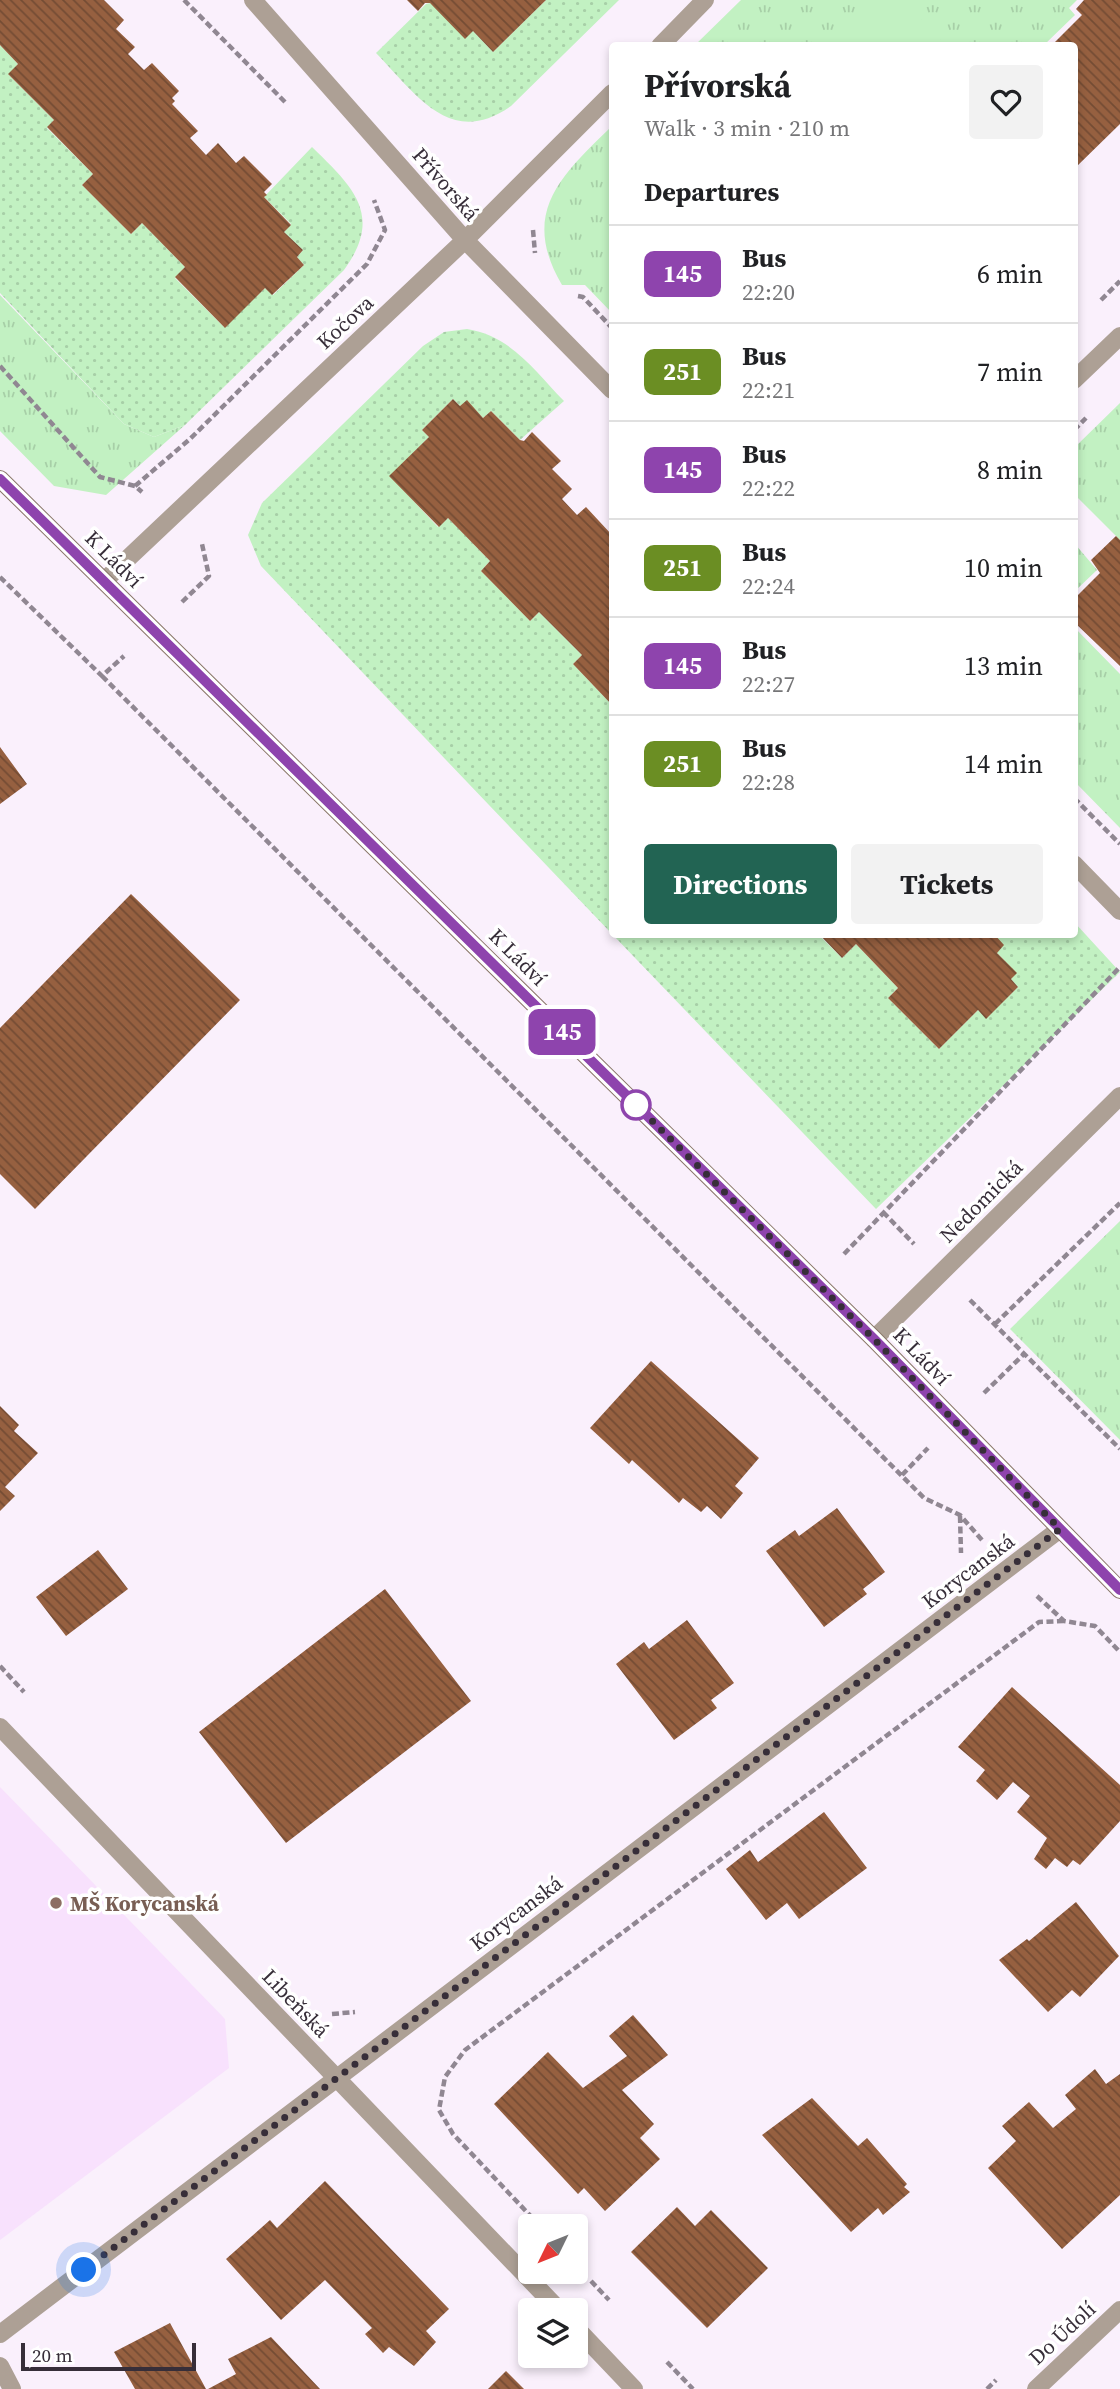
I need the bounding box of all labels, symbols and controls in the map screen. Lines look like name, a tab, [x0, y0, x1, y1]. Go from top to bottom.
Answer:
text: Přívorská	[644, 63, 791, 108]
button: heart	[969, 65, 1043, 139]
text: Walk · 3 min · 210 m	[644, 112, 850, 144]
street label: Přívorská	[406, 141, 486, 227]
text: Departures	[644, 174, 779, 210]
text: Bus	[742, 240, 786, 276]
text: 6 min	[977, 256, 1043, 292]
text: 145	[663, 257, 702, 290]
text: 22:20	[742, 276, 795, 308]
street label: Kočova	[310, 288, 380, 356]
text: Bus	[742, 338, 786, 374]
text: 7 min	[977, 354, 1043, 390]
text: 251	[663, 355, 702, 388]
text: 22:21	[742, 374, 795, 406]
text: Bus	[742, 436, 786, 472]
text: 8 min	[977, 452, 1043, 488]
text: 145	[663, 453, 702, 486]
text: 22:22	[742, 472, 795, 504]
street label: K Ládví	[79, 524, 149, 594]
text: Bus	[742, 534, 786, 570]
text: 10 min	[964, 550, 1043, 586]
text: 251	[663, 551, 702, 584]
text: 22:24	[742, 570, 795, 602]
text: Bus	[742, 632, 786, 668]
text: 13 min	[964, 648, 1043, 684]
text: 145	[663, 649, 702, 682]
text: 22:27	[742, 668, 795, 700]
text: Bus	[742, 730, 786, 766]
text: 14 min	[964, 746, 1043, 782]
text: 251	[663, 747, 702, 780]
text: 22:28	[742, 766, 795, 798]
button: Directions	[644, 844, 837, 924]
button: Tickets	[851, 844, 1043, 924]
street label: K Ládví	[483, 922, 553, 992]
line badge: 145	[522, 1009, 602, 1055]
text: 145	[542, 1015, 582, 1048]
unlabelled marker	[621, 1090, 651, 1120]
street label: Nedomická	[933, 1153, 1029, 1249]
street label: K Ládví	[887, 1321, 957, 1391]
street label: Korycanská	[916, 1526, 1021, 1615]
street label: Korycanská	[464, 1868, 569, 1957]
place label: MŠ Korycanská	[70, 1889, 220, 1918]
marker: MŠ Korycanská	[48, 1895, 64, 1911]
street label: Libeňská	[256, 1962, 336, 2044]
north arrow	[518, 2214, 588, 2284]
map controls	[518, 2214, 588, 2368]
your location	[66, 2252, 101, 2287]
street label: Do Údolí	[1022, 2295, 1102, 2371]
button: layers	[518, 2298, 588, 2368]
scale bar	[21, 2340, 196, 2372]
text: 20 m	[32, 2342, 73, 2368]

